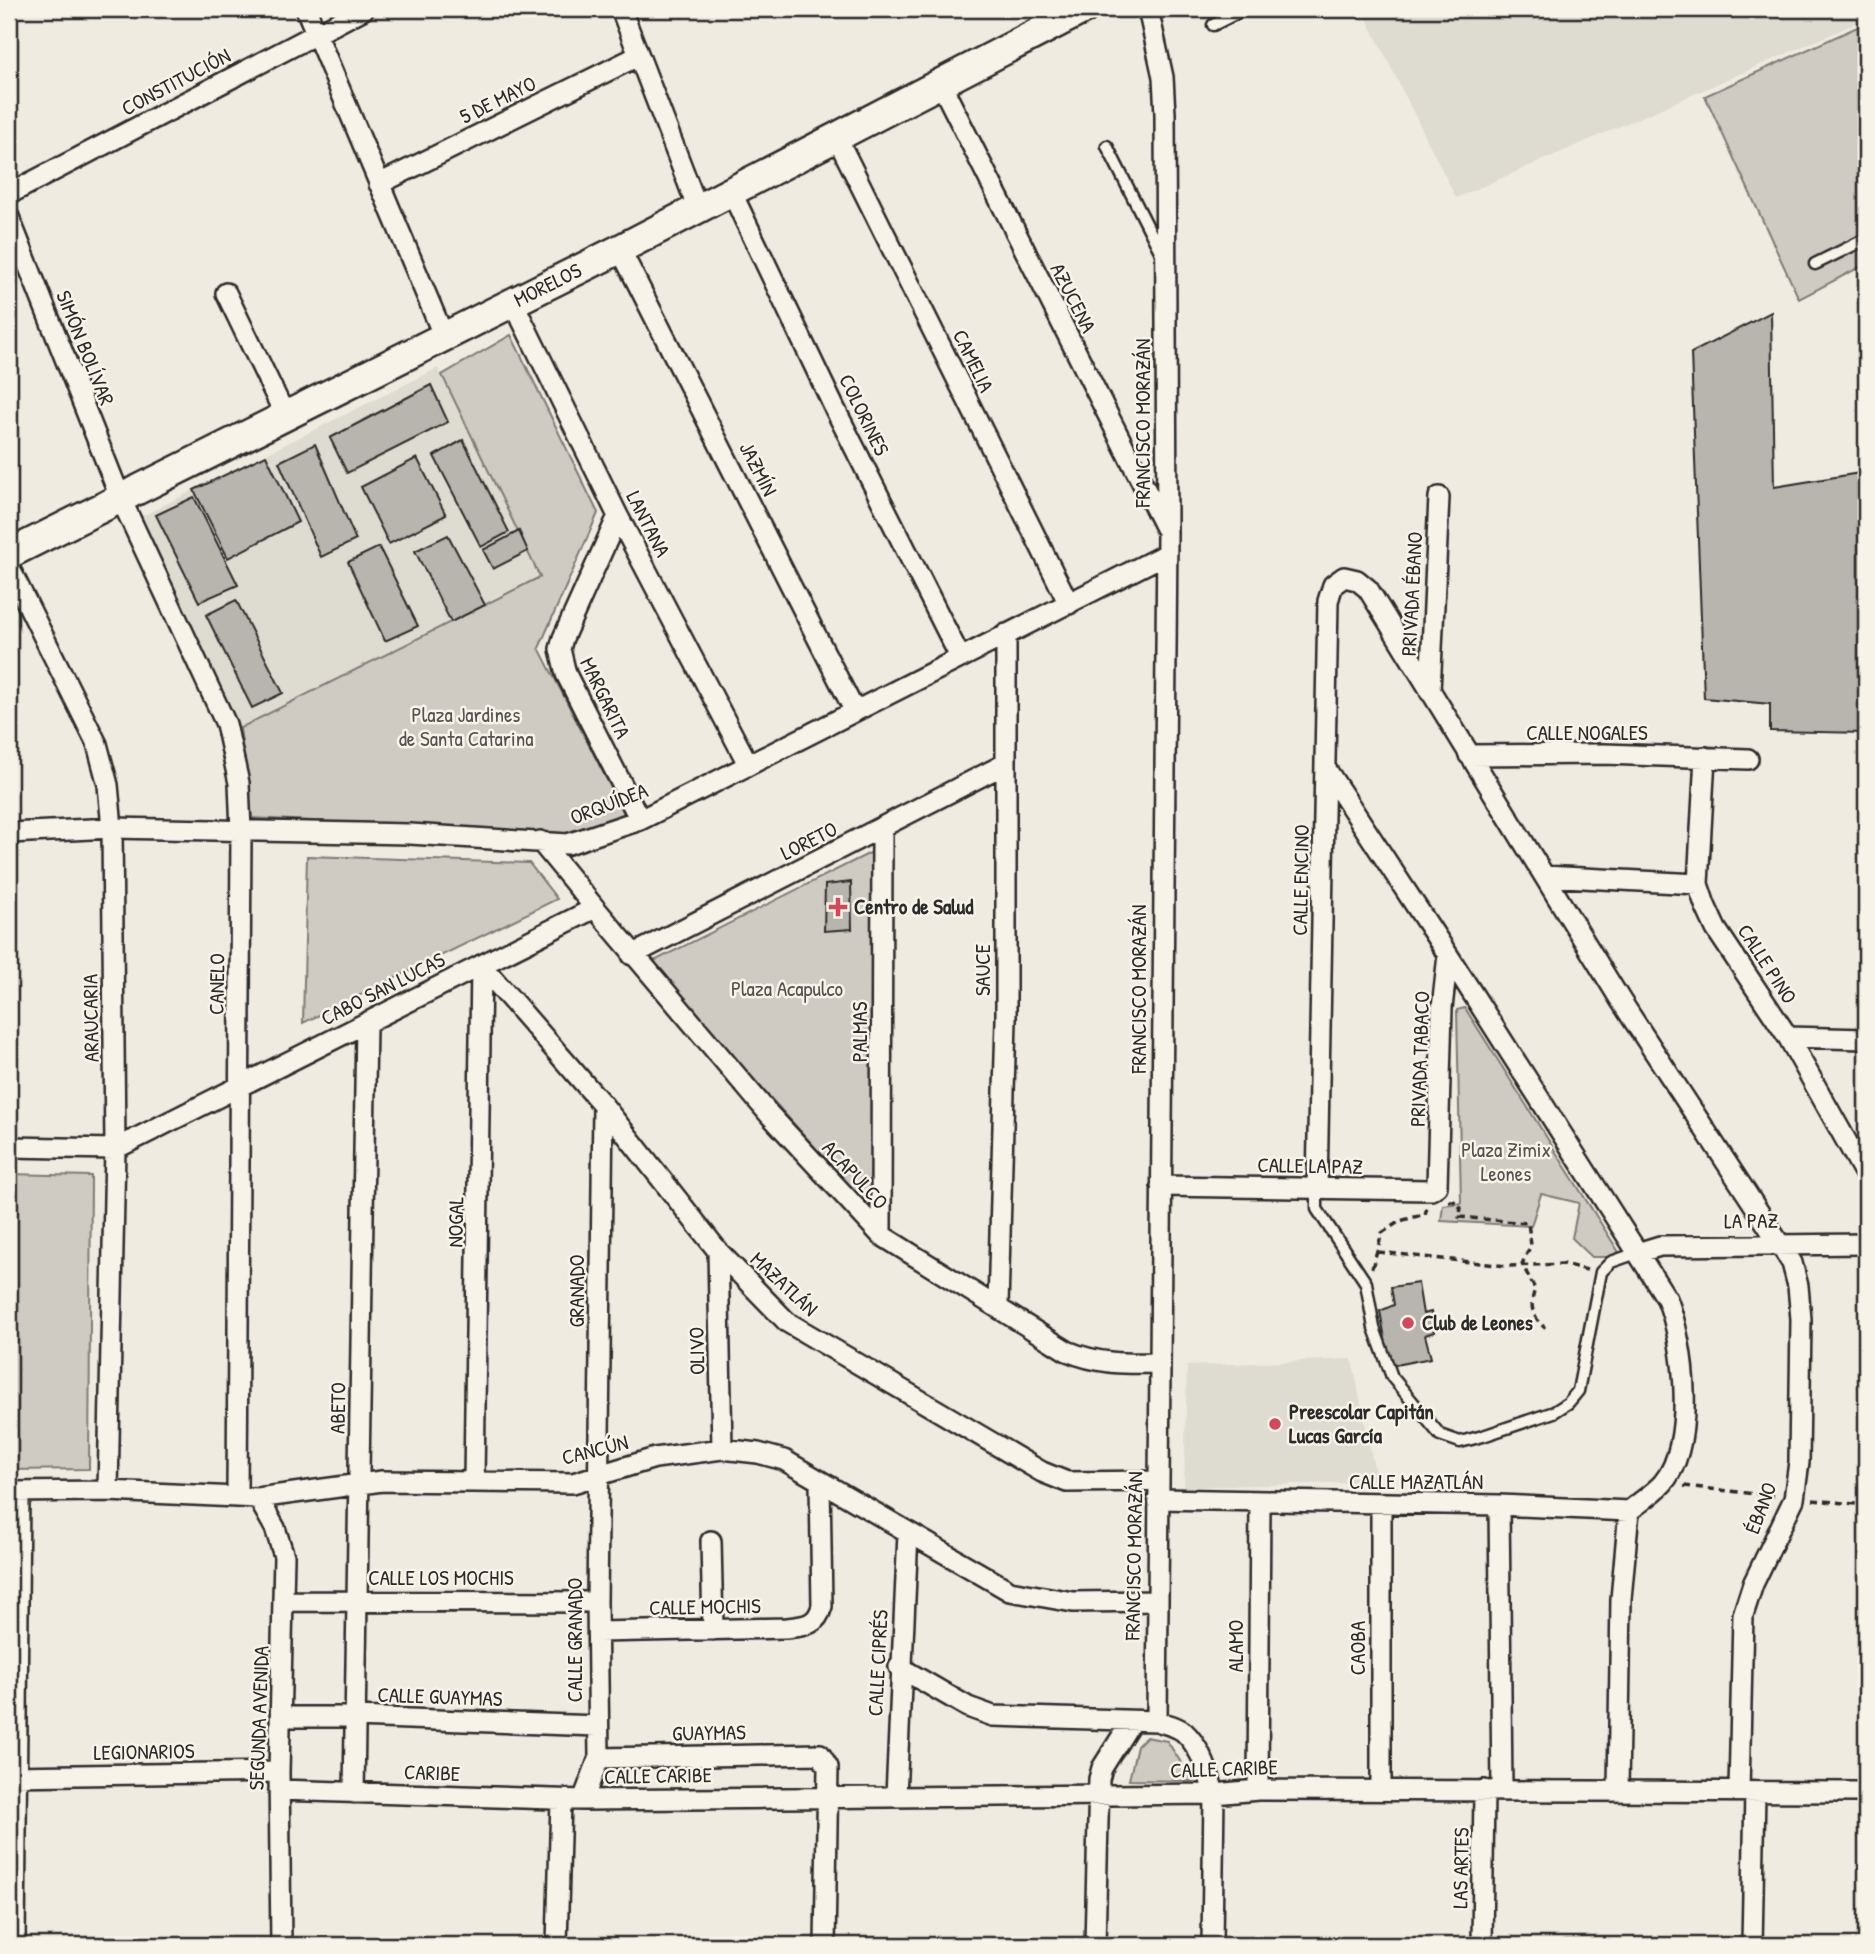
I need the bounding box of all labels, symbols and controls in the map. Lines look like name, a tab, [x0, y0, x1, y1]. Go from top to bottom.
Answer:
street label: CONSTITUCIÓN	[116, 41, 235, 122]
street label: 5 DE MAYO	[455, 69, 541, 130]
street label: MORELOS	[509, 255, 586, 314]
street label: AZUCENA	[1044, 258, 1103, 338]
street label: SIMÓN BOLÍVAR	[49, 286, 122, 410]
street label: CAMELIA	[946, 325, 1001, 397]
street label: FRANCISCO MORAZÁN	[1128, 339, 1157, 508]
street label: COLORINES	[832, 369, 897, 461]
street label: JAZMÍN	[733, 437, 784, 501]
street label: LANTANA	[619, 486, 677, 562]
street label: PRIVADA ÉBANO	[1394, 531, 1429, 657]
street label: MARGARITA	[573, 652, 638, 743]
park label: Plaza Jardines de Santa Catarina	[399, 700, 533, 753]
street label: CALLE NOGALES	[1526, 718, 1648, 747]
street label: ORQUÍDEA	[566, 775, 652, 832]
street label: LORETO	[776, 814, 842, 867]
street label: CALLE ENCINO	[1285, 824, 1316, 936]
place label: Centro de Salud	[854, 892, 974, 921]
marker: Centro de Salud	[828, 897, 848, 917]
street label: FRANCISCO MORAZÁN	[1124, 905, 1153, 1074]
street label: CALLE PINO	[1731, 918, 1804, 1009]
street label: SAUCE	[968, 944, 997, 996]
street label: CABO SAN LUCAS	[316, 945, 450, 1032]
street label: CANELO	[201, 953, 232, 1015]
street label: ARAUCARIA	[75, 974, 106, 1062]
park label: Plaza Acapulco	[731, 974, 843, 1003]
street label: PRIVADA TABACO	[1403, 991, 1436, 1127]
street label: PALMAS	[845, 1001, 874, 1062]
street label: ACAPULCO	[816, 1134, 895, 1216]
park label: Plaza Zimix Leones	[1461, 1135, 1551, 1188]
street label: CALLE LA PAZ	[1257, 1150, 1363, 1181]
street label: NOGAL	[441, 1196, 470, 1248]
street label: LA PAZ	[1724, 1206, 1779, 1235]
street label: MAZATLÁN	[744, 1245, 824, 1322]
street label: GRANADO	[562, 1255, 591, 1327]
place label: Club de Leones	[1422, 1308, 1533, 1337]
marker: Club de Leones	[1400, 1315, 1416, 1331]
street label: OLIVO	[682, 1327, 711, 1375]
street label: ABETO	[323, 1382, 352, 1434]
place label: Preescolar Capitán Lucas García	[1289, 1397, 1434, 1450]
marker: Preescolar Capitán Lucas García	[1267, 1416, 1283, 1432]
street label: CANCÚN	[559, 1427, 631, 1472]
street label: CALLE MAZATLÁN	[1349, 1467, 1483, 1496]
street label: FRANCISCO MORAZÁN	[1118, 1471, 1149, 1642]
street label: ÉBANO	[1737, 1478, 1784, 1538]
street label: CALLE LOS MOCHIS	[368, 1563, 514, 1592]
street label: CALLE GRANADO	[560, 1578, 589, 1702]
street label: CALLE MOCHIS	[649, 1591, 761, 1622]
street label: CALLE CIPRÉS	[860, 1609, 895, 1717]
street label: ALAMO	[1221, 1620, 1250, 1672]
street label: CAOBA	[1343, 1621, 1372, 1675]
street label: SEGUNDA AVENIDA	[241, 1645, 276, 1791]
street label: CALLE GUAYMAS	[377, 1680, 503, 1713]
street label: GUAYMAS	[672, 1717, 746, 1748]
street label: LEGIONARIOS	[93, 1736, 195, 1767]
street label: CALLE CARIBE	[1170, 1752, 1278, 1785]
street label: CARIBE	[403, 1757, 461, 1788]
street label: CALLE CARIBE	[604, 1760, 712, 1791]
street label: LAS ARTES	[1445, 1827, 1476, 1909]

